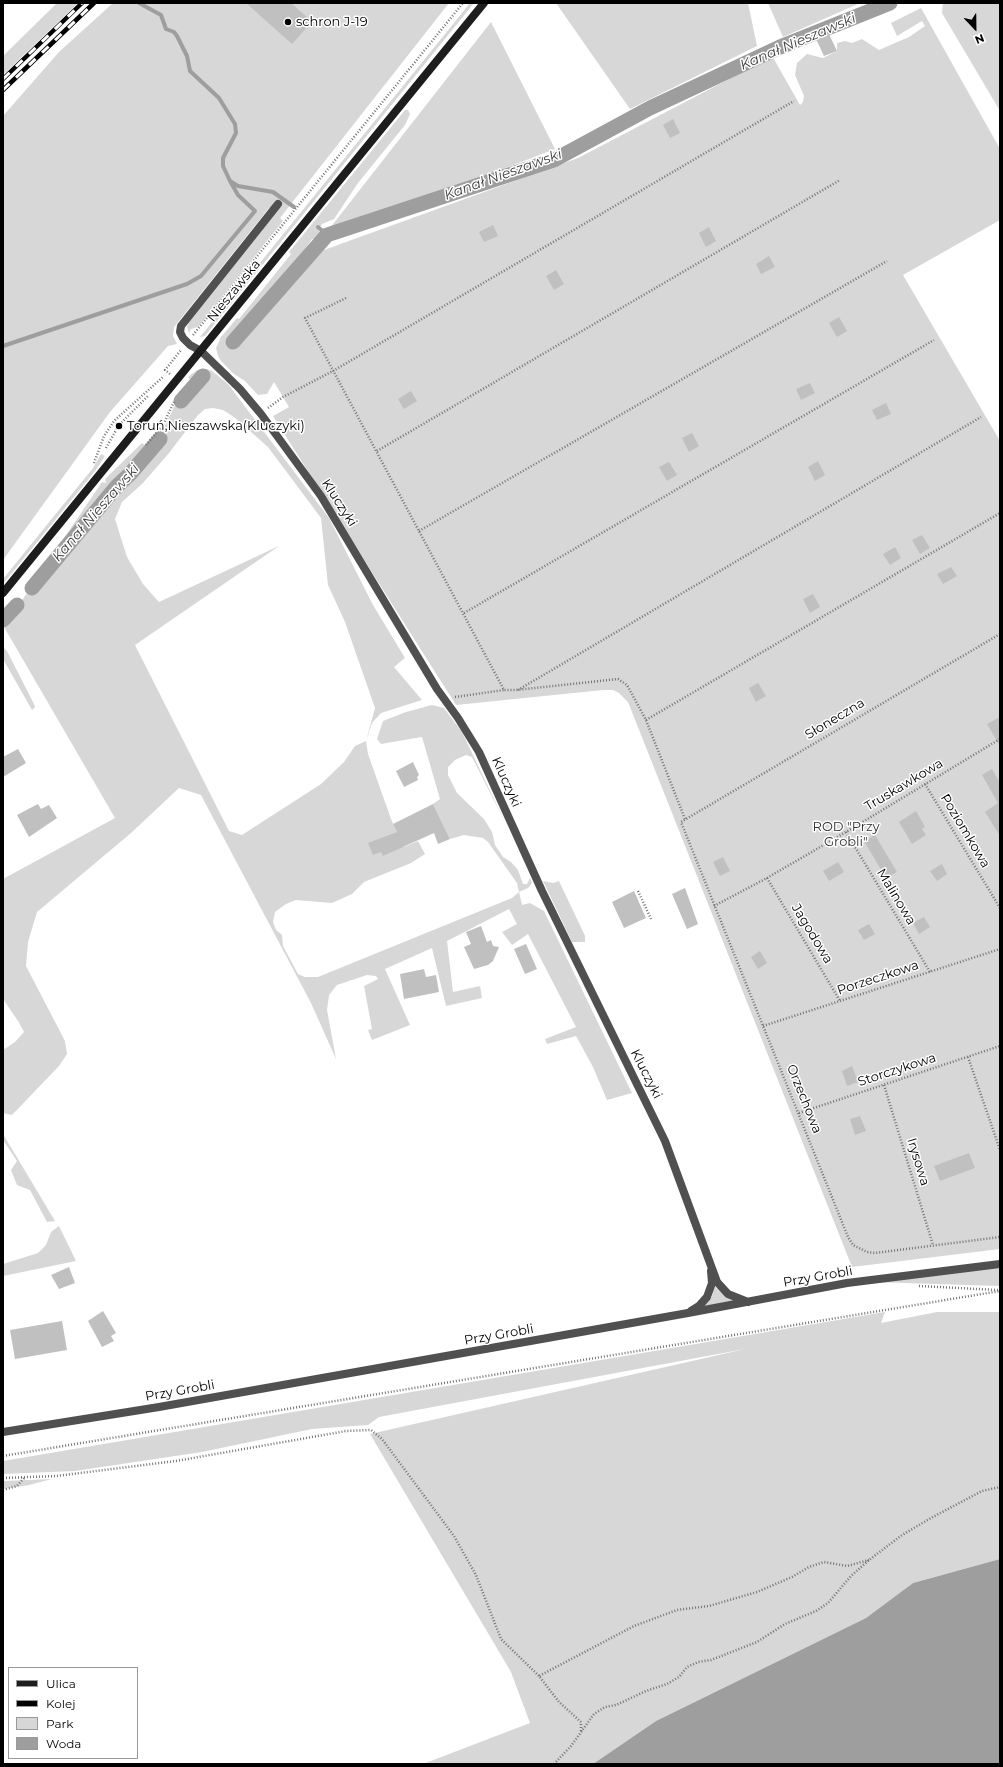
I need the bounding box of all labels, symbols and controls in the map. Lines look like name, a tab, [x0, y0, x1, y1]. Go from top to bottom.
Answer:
north arrow	[955, 8, 995, 48]
water label: Kanał Nieszawski	[738, 10, 858, 74]
place label: schron J-19	[296, 14, 368, 30]
marker: schron J-19	[283, 17, 293, 27]
text: N	[973, 31, 986, 47]
water label: Kanał Nieszawski	[442, 146, 564, 204]
street label: Nieszawska	[204, 257, 264, 325]
place label: Toruń,Nieszawska(Kluczyki)	[127, 418, 305, 434]
marker: Toruń,Nieszawska(Kluczyki)	[114, 421, 124, 431]
water label: Kanał Nieszawski	[49, 461, 143, 565]
street label: Kluczyki	[318, 476, 360, 530]
street label: Słoneczna	[802, 695, 868, 743]
street label: Kluczyki	[488, 754, 524, 810]
street label: Truskawkowa	[862, 756, 946, 814]
street label: Poziomkowa	[937, 791, 993, 871]
park label: ROD "Przy Grobli"	[812, 819, 880, 850]
street label: Malinowa	[873, 866, 919, 928]
street label: Jagodowa	[788, 901, 836, 967]
street label: Porzeczkowa	[835, 957, 921, 999]
street label: Kluczyki	[627, 1047, 665, 1101]
street label: Storczykowa	[856, 1050, 938, 1090]
street label: Orzechowa	[783, 1062, 825, 1136]
street label: Irysowa	[903, 1136, 933, 1188]
street label: Przy Grobli	[782, 1263, 854, 1291]
street label: Przy Grobli	[463, 1321, 535, 1349]
street label: Przy Grobli	[144, 1377, 216, 1405]
legend	[8, 1667, 138, 1759]
text: Ulica	[46, 1676, 76, 1691]
text: Kolej	[46, 1696, 75, 1711]
text: Park	[46, 1716, 73, 1731]
text: Woda	[46, 1736, 81, 1751]

